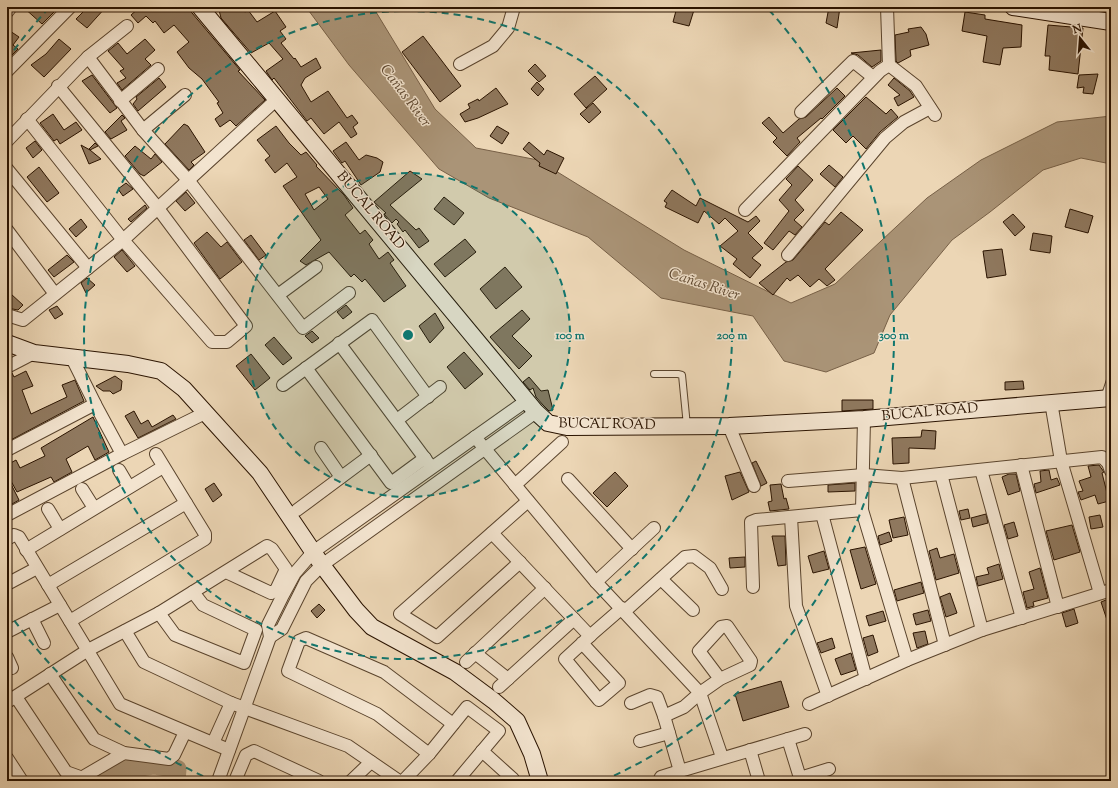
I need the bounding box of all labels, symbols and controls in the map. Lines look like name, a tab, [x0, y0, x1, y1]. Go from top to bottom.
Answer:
north arrow	[1060, 18, 1100, 58]
text: N	[1070, 20, 1084, 39]
water label: Cañas River	[374, 60, 436, 132]
street label: BUCAL ROAD	[331, 167, 409, 255]
water label: Cañas River	[666, 264, 743, 307]
text: 100 m	[554, 327, 585, 345]
text: 200 m	[717, 327, 747, 345]
text: 300 m	[879, 327, 909, 345]
centre of rings	[401, 328, 415, 342]
street label: BUCAL ROAD	[881, 399, 979, 427]
street label: BUCAL ROAD	[558, 414, 656, 436]

